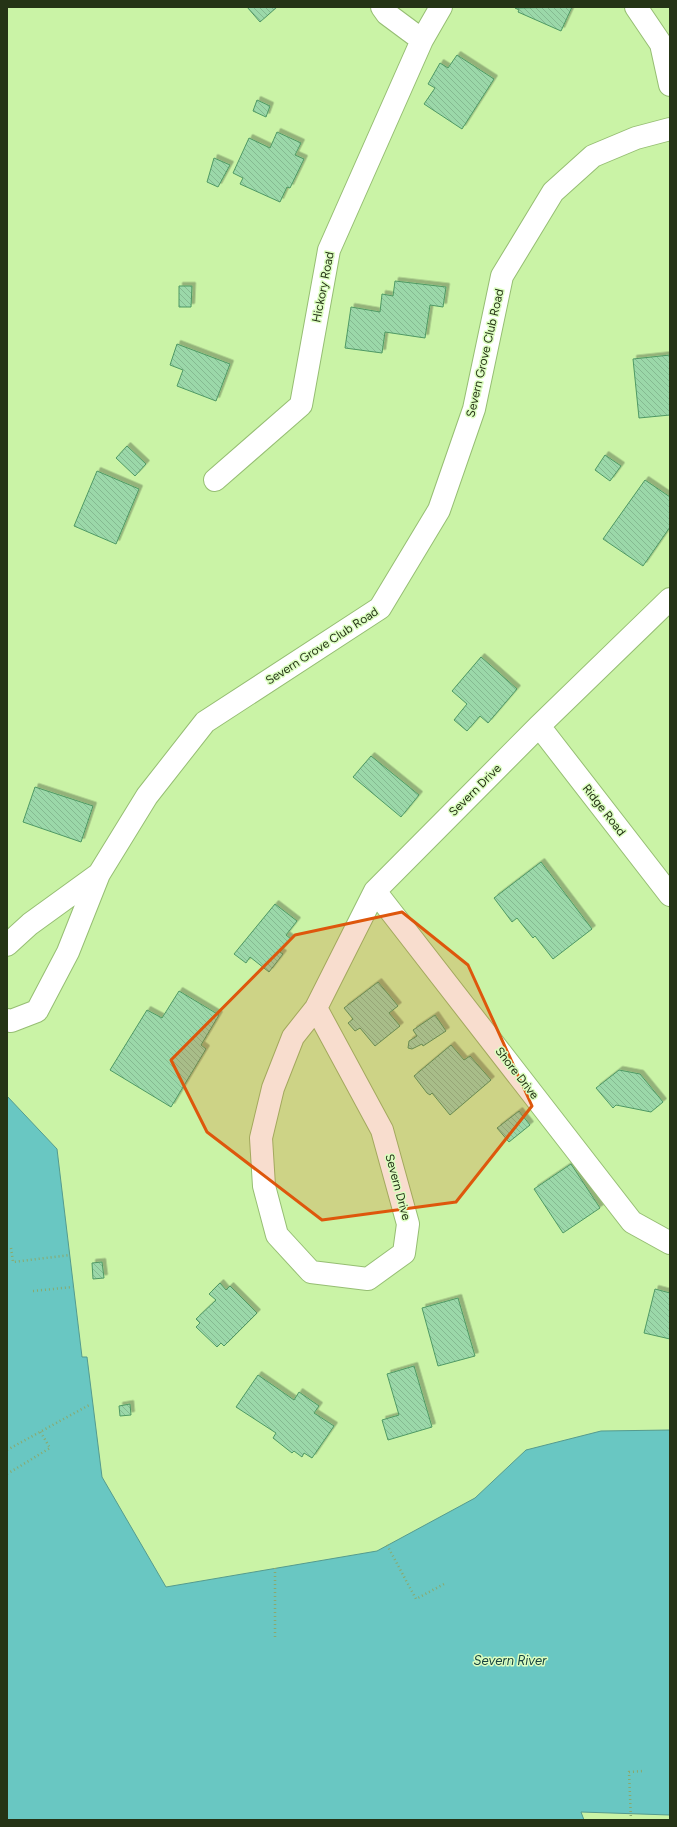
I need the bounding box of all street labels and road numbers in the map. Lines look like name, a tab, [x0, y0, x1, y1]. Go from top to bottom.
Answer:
street label: Hickory Road	[309, 250, 337, 324]
street label: Severn Grove Club Road	[463, 287, 507, 419]
street label: Severn Grove Club Road	[263, 604, 381, 688]
street label: Severn Drive	[446, 761, 504, 819]
street label: Ridge Road	[580, 781, 628, 839]
street label: Shore Drive	[492, 1044, 542, 1102]
street label: Severn Drive	[382, 1152, 414, 1222]

